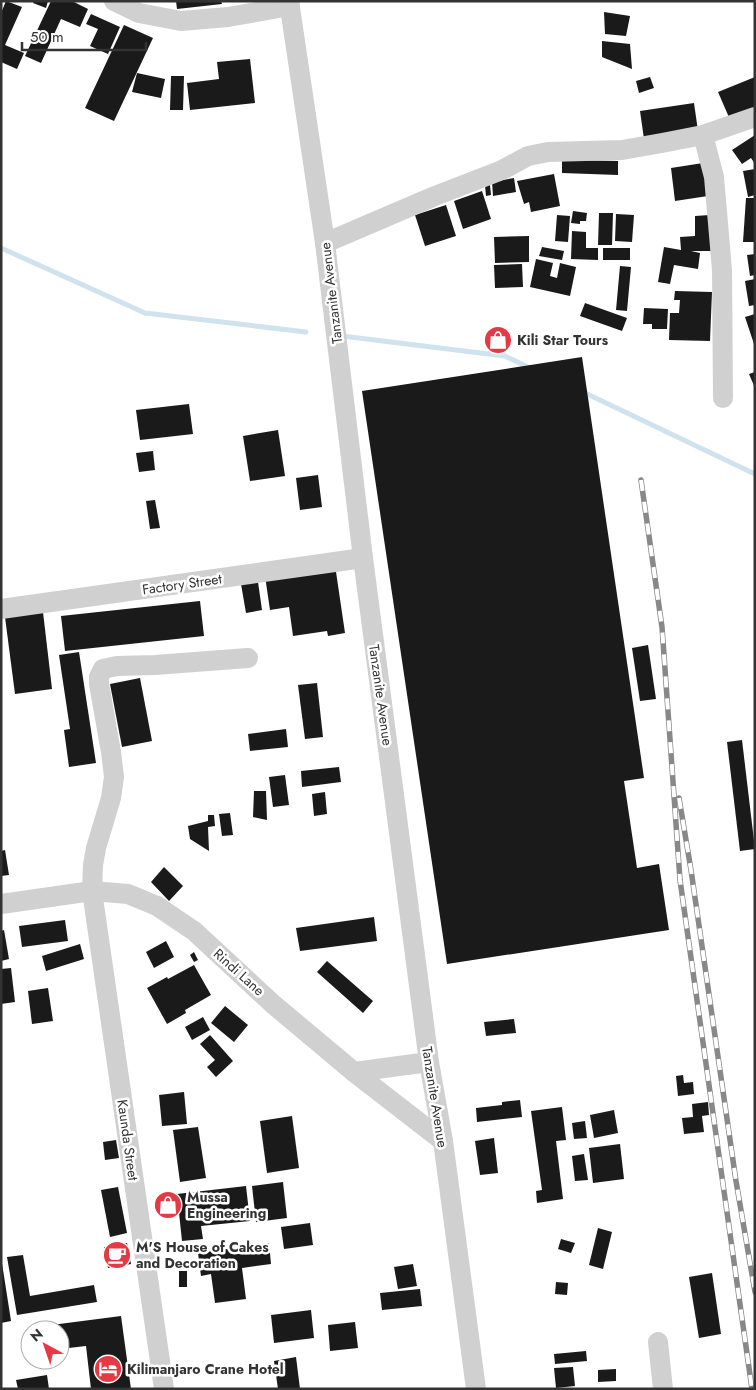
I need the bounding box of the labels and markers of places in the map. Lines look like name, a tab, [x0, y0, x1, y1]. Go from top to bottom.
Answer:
shop icon: Kili Star Tours	[483, 325, 513, 355]
place label: Kili Star Tours	[517, 330, 609, 350]
place label: Mussa Engineering	[187, 1187, 266, 1223]
shop icon: Mussa Engineering	[153, 1190, 183, 1220]
place label: M'S House of Cakes and Decoration	[136, 1237, 269, 1273]
cafe icon: M'S House of Cakes and Decoration	[102, 1240, 132, 1270]
hotel icon: Kilimanjaro Crane Hotel	[93, 1354, 123, 1384]
place label: Kilimanjaro Crane Hotel	[127, 1359, 284, 1379]

